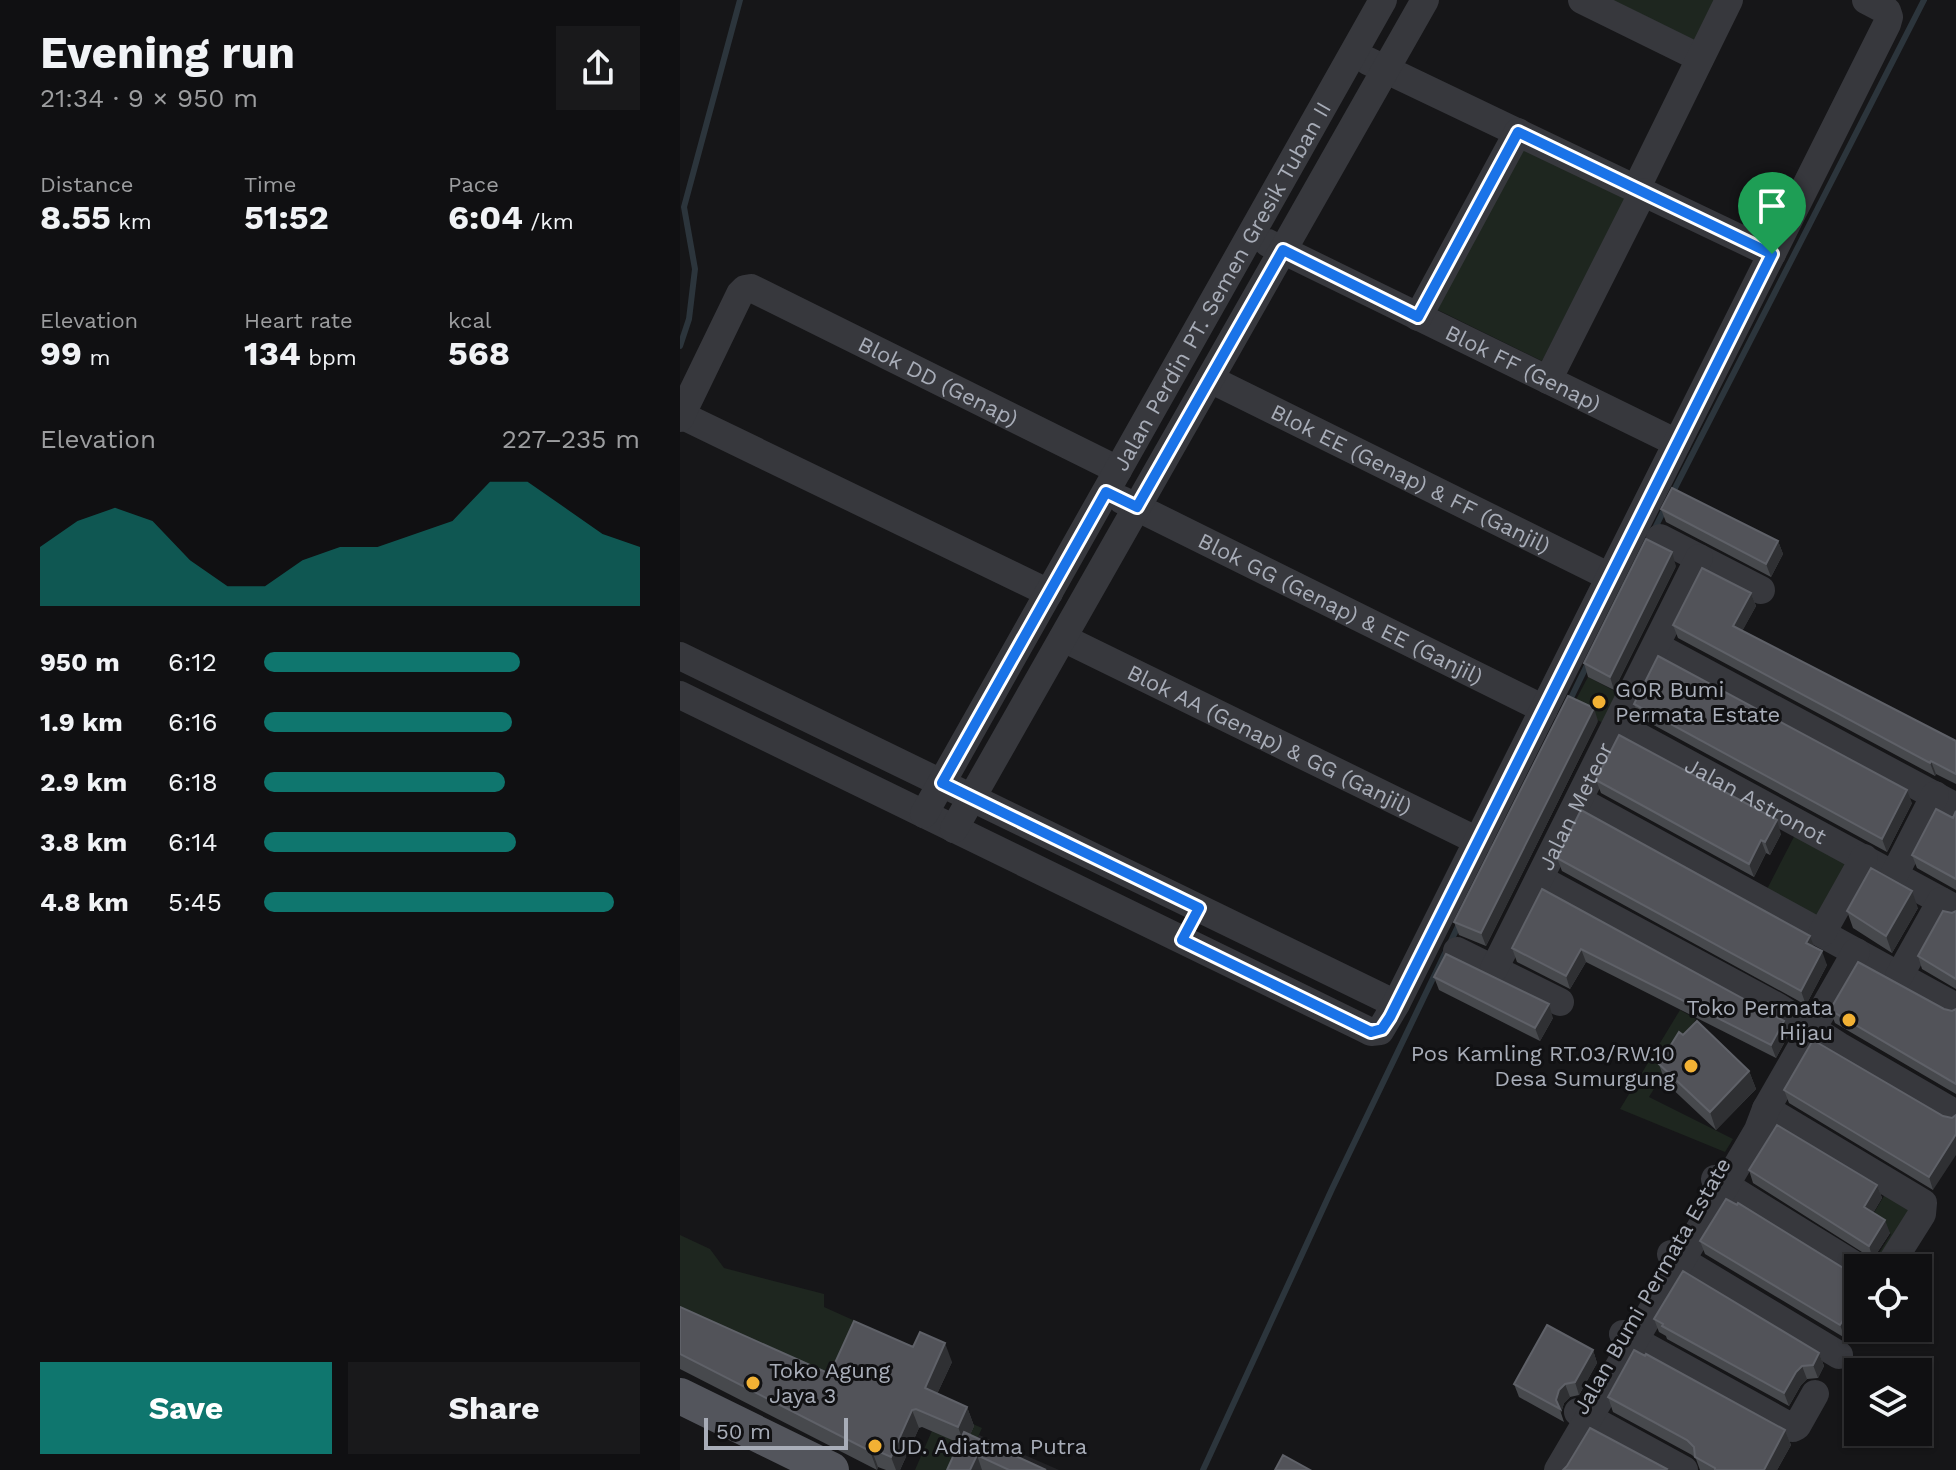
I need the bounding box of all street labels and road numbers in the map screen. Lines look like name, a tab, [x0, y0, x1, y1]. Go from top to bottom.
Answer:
street label: Jalan Perdin PT. Semen Gresik Tuban II	[1108, 97, 1336, 475]
street label: Blok FF (Genap)	[1441, 319, 1605, 416]
street label: Blok DD (Genap)	[854, 331, 1022, 431]
street label: Blok EE (Genap) & FF (Ganjil)	[1267, 399, 1555, 558]
street label: Blok GG (Genap) & EE (Ganjil)	[1194, 527, 1487, 689]
street label: Blok AA (Genap) & GG (Ganjil)	[1123, 659, 1416, 819]
street label: Jalan Meteor	[1533, 738, 1618, 874]
street label: Jalan Astronot	[1681, 752, 1831, 849]
street label: Jalan Bumi Permata Estate	[1568, 1153, 1736, 1419]

